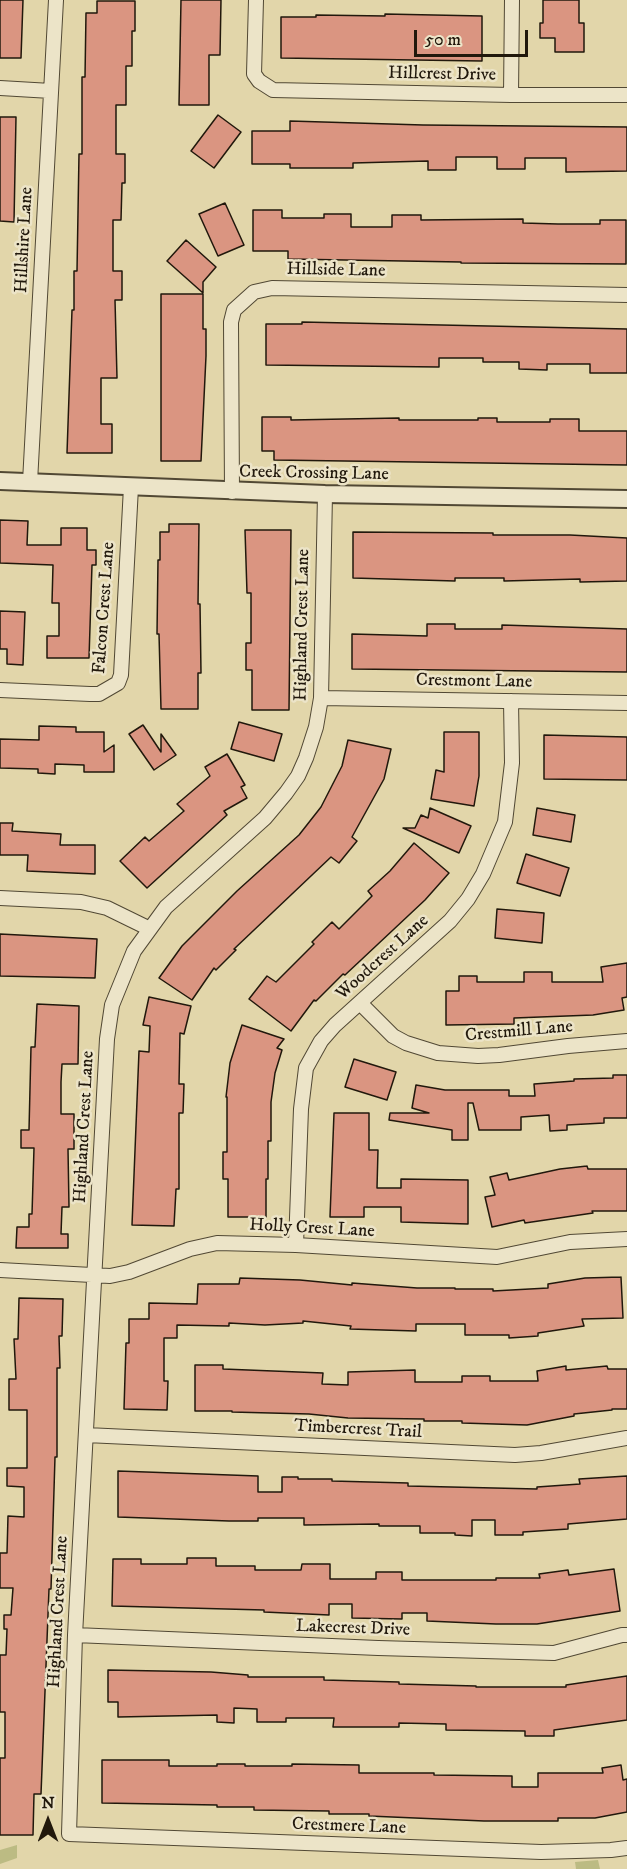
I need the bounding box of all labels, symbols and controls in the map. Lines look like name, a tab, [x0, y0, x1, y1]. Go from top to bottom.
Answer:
scale bar	[417, 18, 531, 56]
text: 50 m	[425, 29, 461, 51]
street label: Hillcrest Drive	[388, 63, 496, 87]
street label: Hillshire Lane	[11, 186, 39, 294]
street label: Hillside Lane	[286, 259, 386, 283]
street label: Creek Crossing Lane	[239, 462, 389, 486]
street label: Falcon Crest Lane	[90, 541, 120, 675]
street label: Highland Crest Lane	[291, 549, 315, 701]
street label: Crestmont Lane	[416, 670, 532, 694]
street label: Woodcrest Lane	[332, 911, 434, 1005]
street label: Crestmill Lane	[464, 1017, 574, 1047]
street label: Highland Crest Lane	[70, 1050, 100, 1204]
street label: Holly Crest Lane	[249, 1215, 375, 1243]
street label: Timbercrest Trail	[294, 1416, 422, 1444]
street label: Highland Crest Lane	[44, 1535, 74, 1689]
street label: Lakecrest Drive	[295, 1616, 411, 1642]
north arrow	[18, 1791, 78, 1851]
text: N	[41, 1793, 55, 1813]
street label: Crestmere Lane	[292, 1814, 406, 1840]

